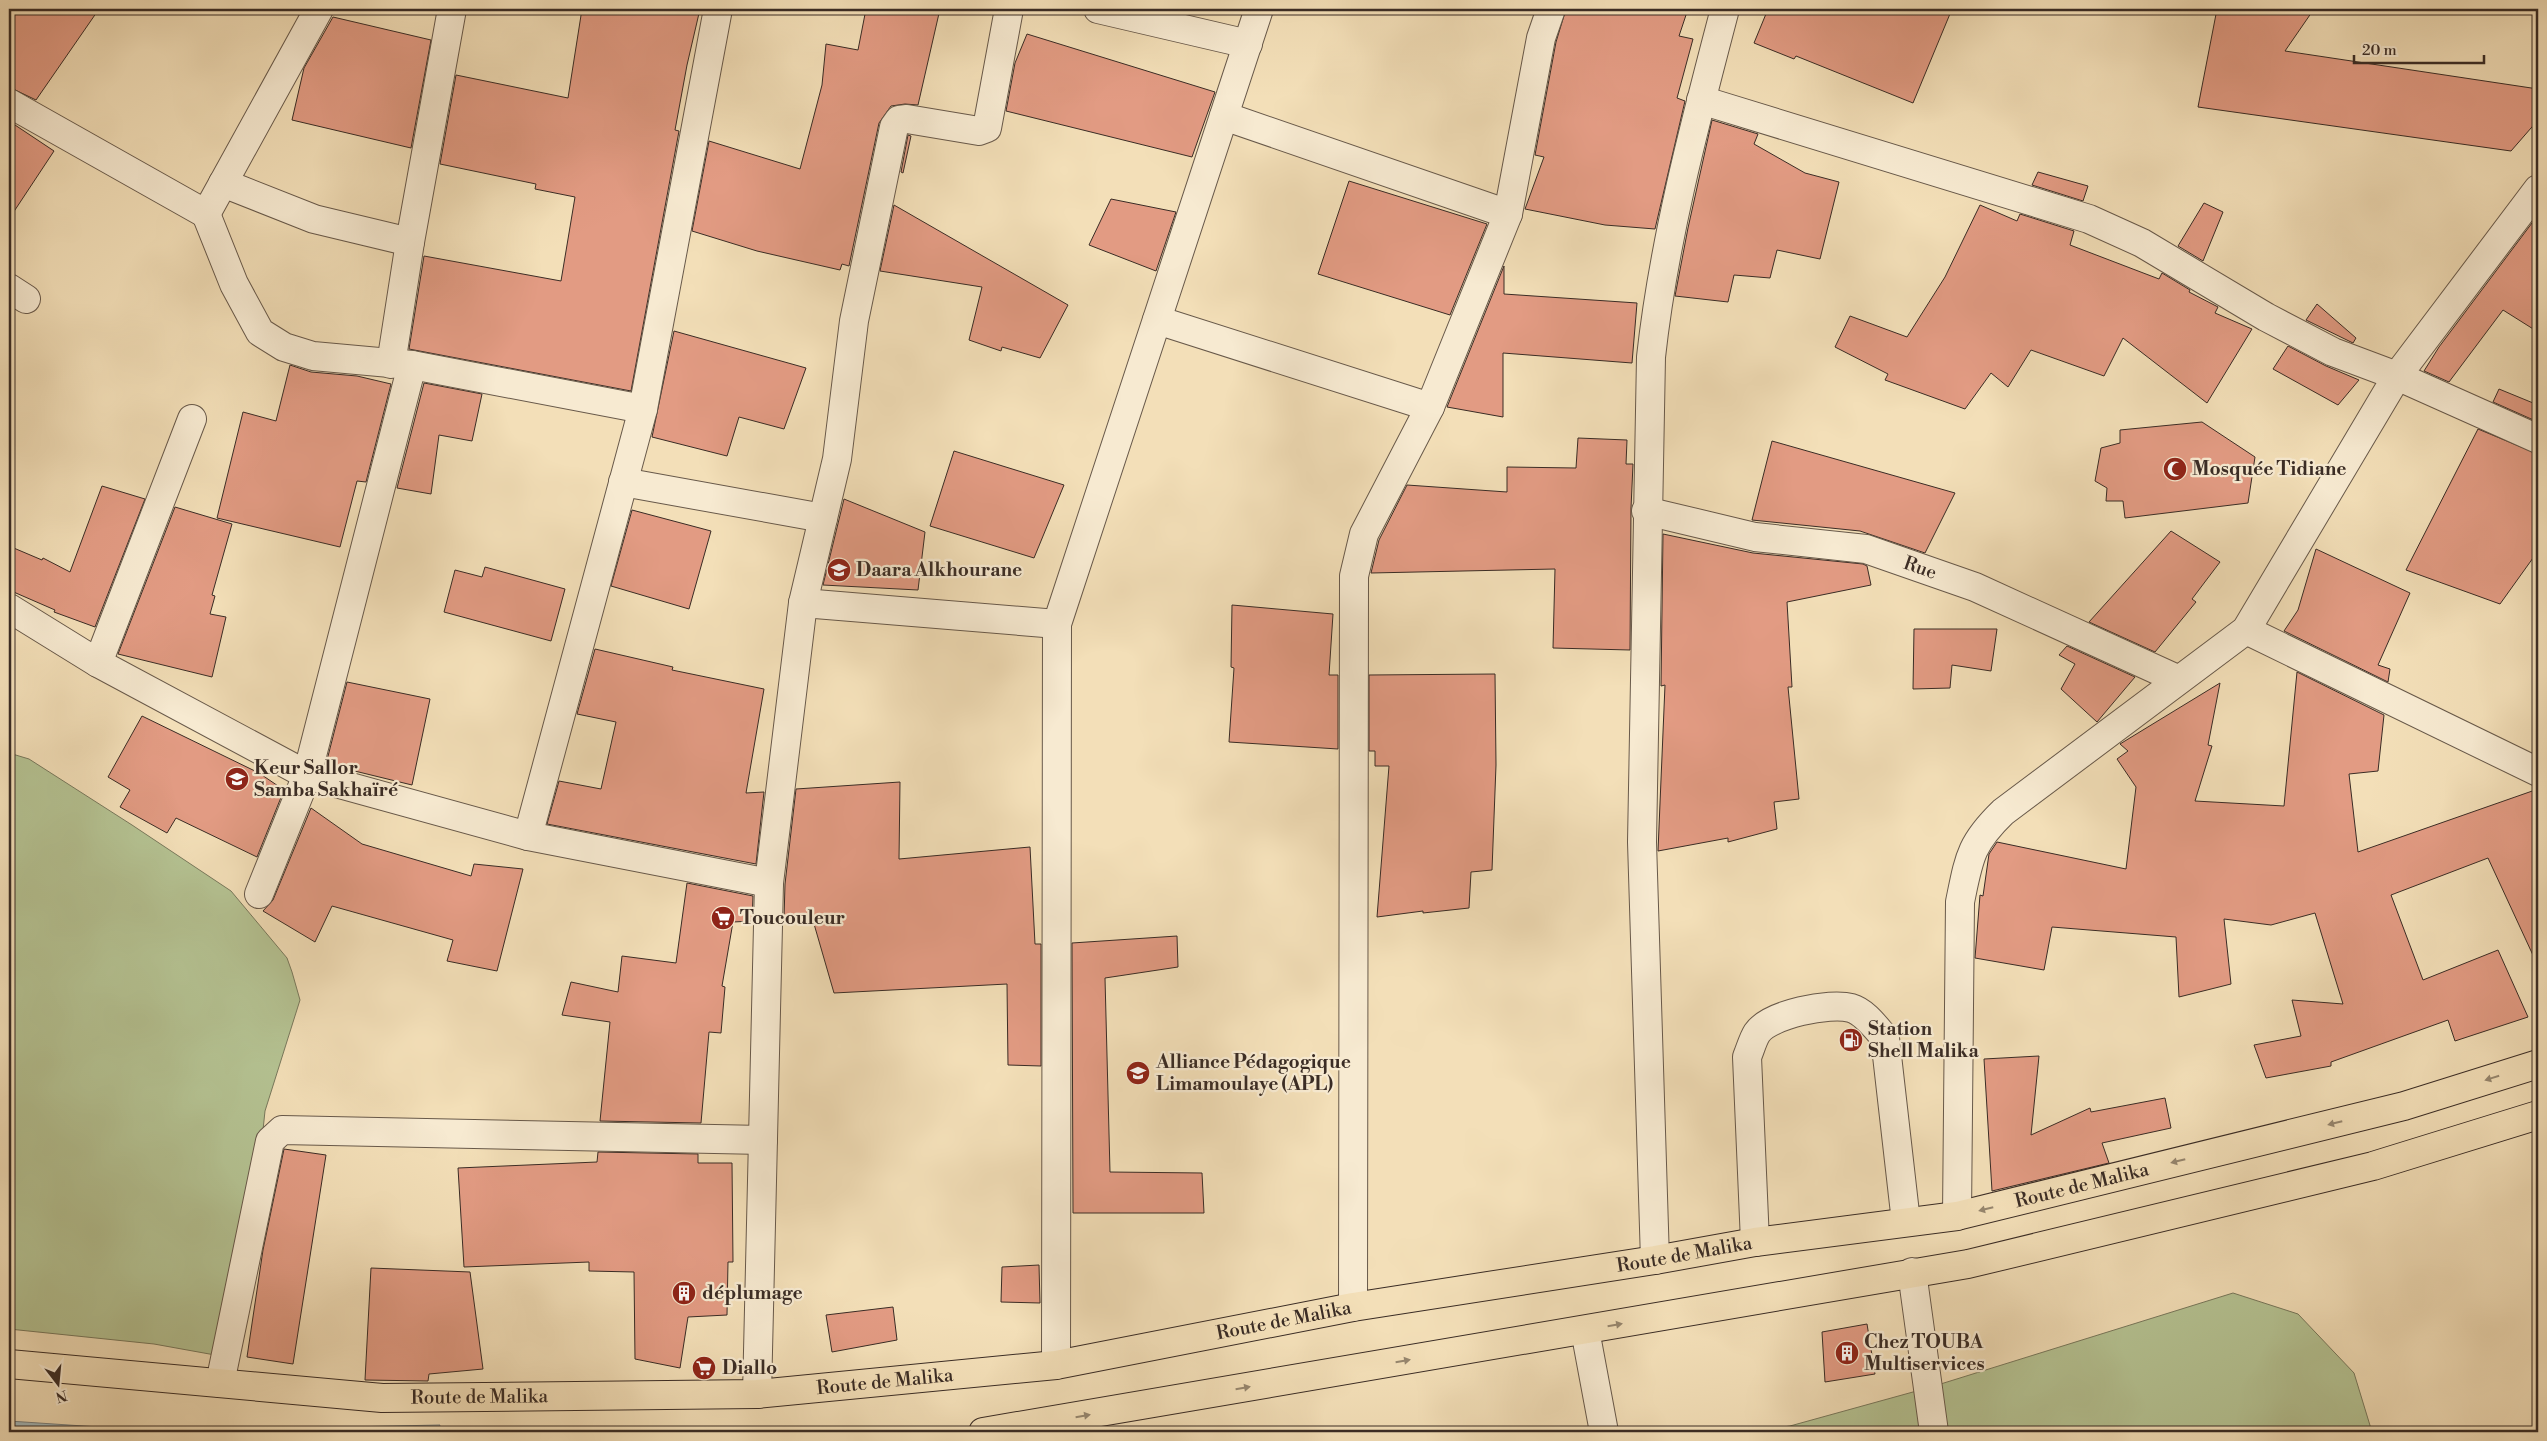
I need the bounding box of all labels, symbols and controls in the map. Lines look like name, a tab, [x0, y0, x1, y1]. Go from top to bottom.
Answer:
scale bar	[2354, 32, 2484, 64]
text: 20 m	[2362, 41, 2397, 60]
mosque icon: Mosquée Tidiane	[2162, 456, 2188, 482]
place label: Mosquée Tidiane	[2192, 457, 2347, 481]
street label: Rue	[1900, 551, 1940, 585]
school or university icon: Daara Alkhourane	[826, 557, 852, 583]
place label: Daara Alkhourane	[856, 558, 1022, 582]
place label: Keur Sallor Samba Sakhaïré	[254, 756, 398, 802]
school or university icon: Keur Sallor Samba Sakhaïré	[224, 766, 250, 792]
supermarket icon: Toucouleur	[710, 905, 736, 931]
place label: Toucouleur	[740, 906, 846, 930]
place label: Station Shell Malika	[1868, 1017, 1979, 1063]
fuel station icon: Station Shell Malika	[1838, 1027, 1864, 1053]
place label: Alliance Pédagogique Limamoulaye (APL)	[1155, 1050, 1351, 1096]
school or university icon: Alliance Pédagogique Limamoulaye (APL)	[1125, 1060, 1151, 1086]
one-way arrow	[2484, 1075, 2499, 1083]
one-way arrow	[2328, 1119, 2343, 1127]
street label: Route de Malika	[2012, 1157, 2152, 1213]
one-way arrow	[2170, 1158, 2185, 1166]
one-way arrow	[1978, 1205, 1993, 1213]
street label: Route de Malika	[1615, 1231, 1754, 1278]
building icon: déplumage	[671, 1280, 697, 1306]
place label: déplumage	[702, 1281, 803, 1305]
street label: Route de Malika	[1214, 1296, 1354, 1345]
one-way arrow	[1608, 1320, 1624, 1328]
place label: Chez TOUBA Multiservices	[1864, 1330, 1985, 1376]
building icon: Chez TOUBA Multiservices	[1834, 1340, 1860, 1366]
supermarket icon: Diallo	[691, 1355, 717, 1381]
place label: Diallo	[722, 1356, 777, 1380]
one-way arrow	[1396, 1357, 1412, 1365]
north arrow	[32, 1358, 82, 1408]
street label: Route de Malika	[815, 1363, 955, 1400]
street label: Route de Malika	[411, 1384, 549, 1410]
one-way arrow	[1236, 1384, 1252, 1392]
text: N	[54, 1385, 69, 1406]
one-way arrow	[1075, 1411, 1091, 1419]

